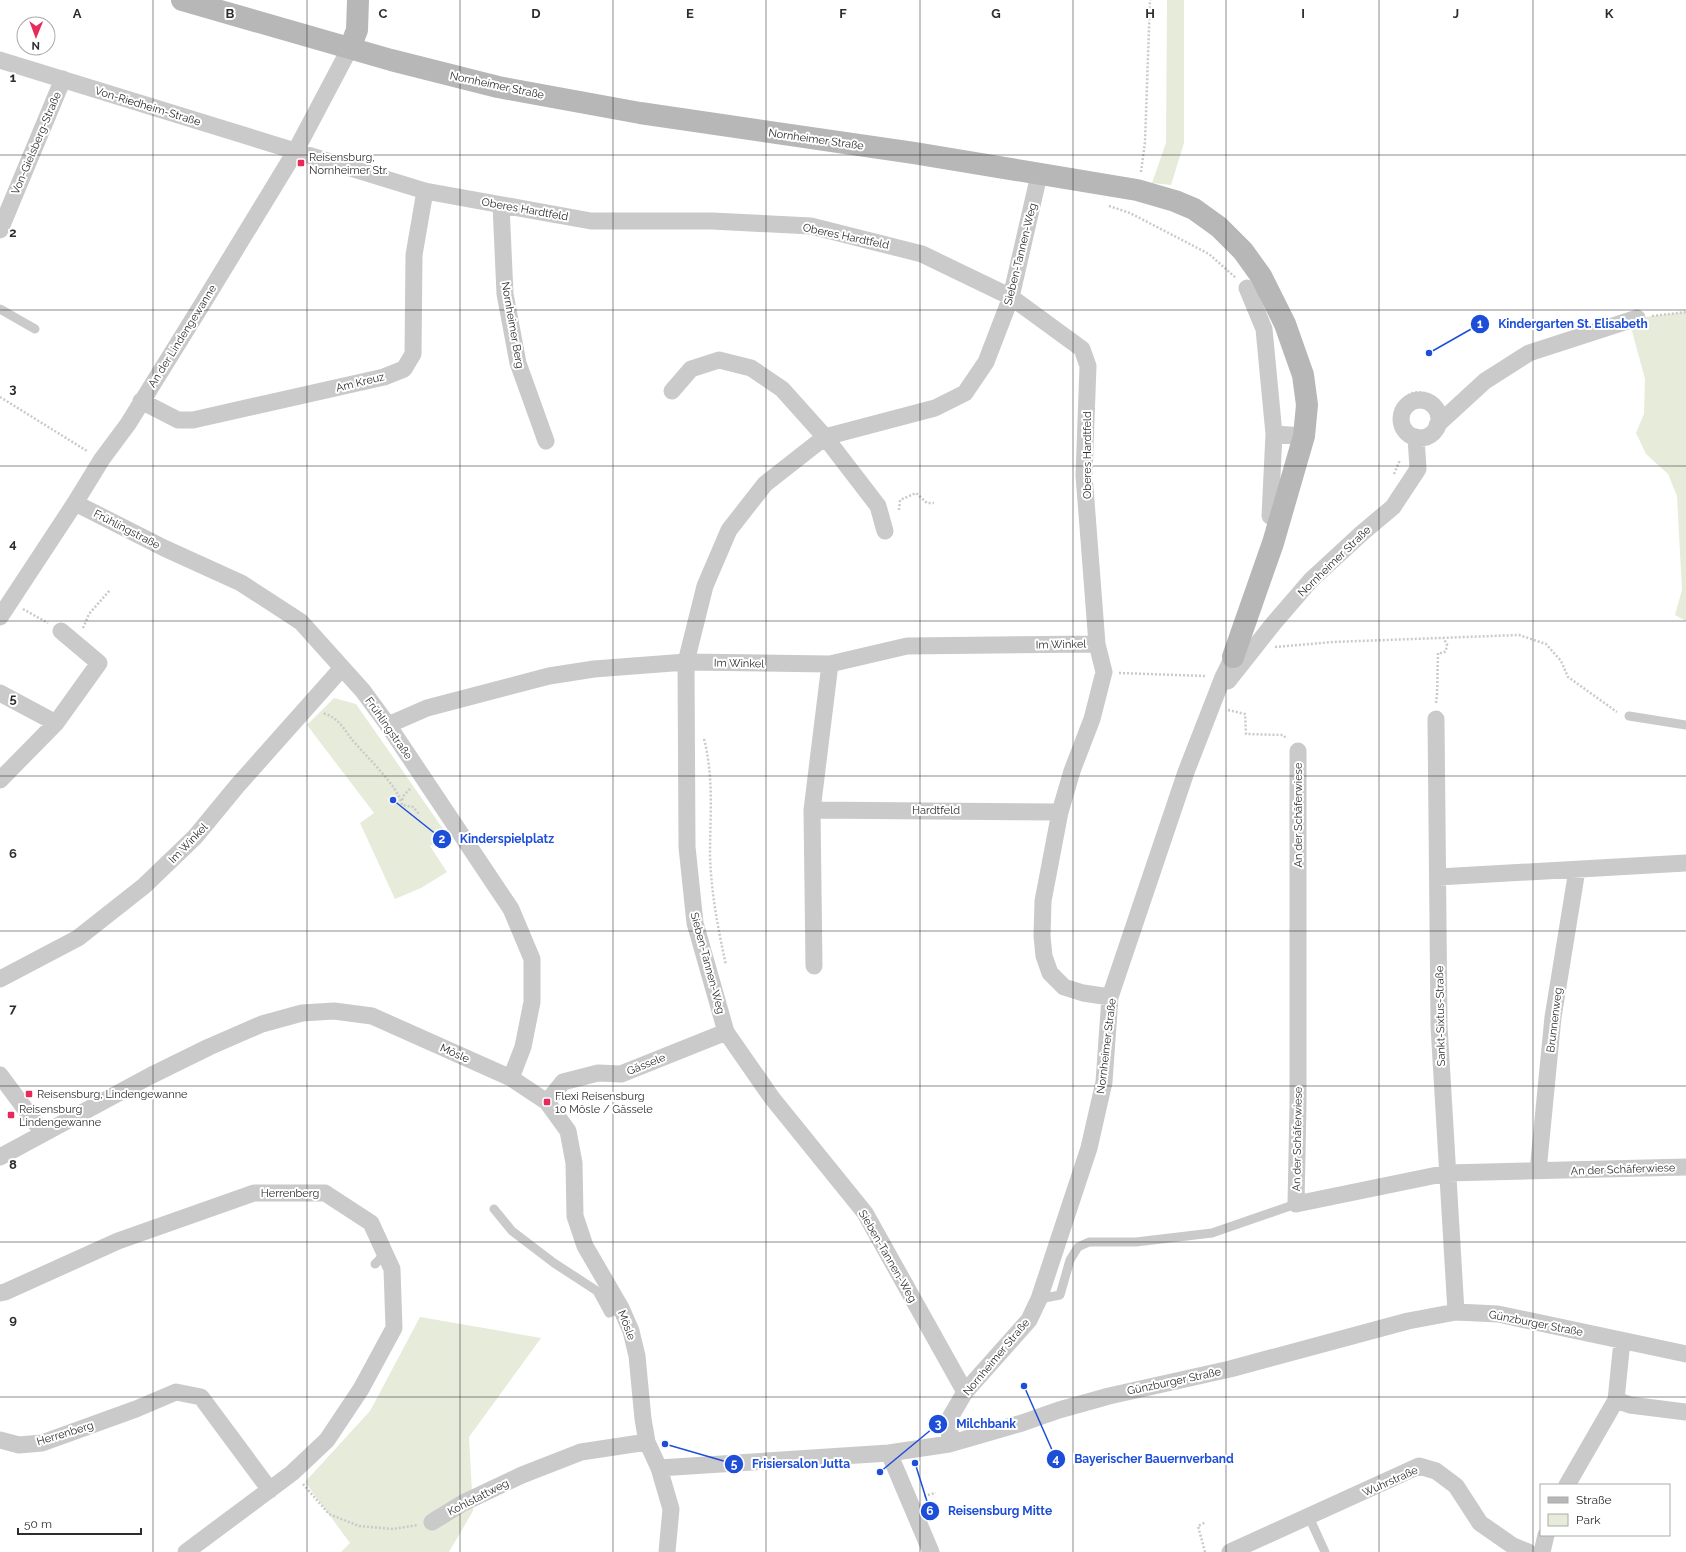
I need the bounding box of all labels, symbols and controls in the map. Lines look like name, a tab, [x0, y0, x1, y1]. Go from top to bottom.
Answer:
text: A	[73, 6, 82, 21]
text: B	[226, 6, 235, 21]
text: C	[379, 6, 388, 21]
text: D	[531, 6, 541, 21]
text: E	[686, 6, 694, 21]
text: F	[839, 6, 847, 21]
text: G	[991, 6, 1001, 21]
text: H	[1145, 6, 1155, 21]
text: I	[1301, 6, 1305, 21]
text: J	[1453, 6, 1459, 21]
text: K	[1605, 6, 1614, 21]
north arrow	[16, 16, 56, 56]
text: N	[32, 39, 40, 52]
street label: Nornheimer Straße	[449, 69, 546, 102]
text: 1	[10, 70, 17, 85]
street label: Von-Riedheim-Straße	[93, 84, 203, 129]
street label: Von-Gielsberg-Straße	[9, 89, 64, 197]
street label: Nornheimer Straße	[767, 126, 865, 153]
place label: Reisensburg, Nornheimer Str.	[309, 151, 388, 177]
marker: Reisensburg, Nornheimer Str.	[296, 158, 306, 168]
street label: Oberes Hardtfeld	[481, 195, 569, 224]
street label: Sieben-Tannen-Weg	[1002, 202, 1039, 306]
street label: Oberes Hardtfeld	[802, 221, 890, 252]
text: 2	[9, 225, 17, 240]
street label: Nornheimer Berg	[498, 281, 527, 369]
street label: An der Lindengewanne	[146, 282, 220, 390]
callout: Kindergarten St. Elisabeth	[1470, 312, 1656, 336]
text: 1	[1477, 317, 1483, 331]
text: Kindergarten St. Elisabeth	[1498, 317, 1648, 331]
street label: Am Kreuz	[335, 370, 386, 395]
text: 3	[9, 381, 17, 396]
street label: Oberes Hardtfeld	[1081, 411, 1094, 499]
street label: Frühlingstraße	[91, 507, 163, 552]
street label: Nornheimer Straße	[1295, 523, 1374, 599]
text: 4	[9, 536, 17, 551]
street label: Im Winkel	[1036, 638, 1086, 651]
street label: Im Winkel	[714, 657, 764, 670]
text: 5	[9, 691, 17, 706]
street label: Frühlingstraße	[362, 695, 415, 762]
street label: An der Schäferwiese	[1292, 762, 1305, 867]
street label: Hardtfeld	[912, 804, 960, 817]
street label: Im Winkel	[166, 821, 211, 866]
callout: Kinderspielplatz	[432, 827, 562, 851]
text: 2	[439, 832, 446, 846]
text: Kinderspielplatz	[460, 832, 554, 846]
text: 6	[9, 846, 17, 861]
street label: Sieben-Tannen-Weg	[688, 911, 727, 1015]
street label: Sankt-Sixtus-Straße	[1433, 965, 1448, 1066]
street label: Brunnenweg	[1544, 987, 1565, 1053]
street label: Nornheimer Straße	[1094, 997, 1119, 1095]
text: 7	[9, 1001, 17, 1016]
street label: Mösle	[438, 1041, 472, 1066]
street label: Gässele	[625, 1051, 668, 1078]
street label: An der Schäferwiese	[1290, 1086, 1305, 1192]
place label: Reisensburg, Lindengewanne	[37, 1088, 188, 1101]
marker: Reisensburg, Lindengewanne	[24, 1089, 34, 1099]
place label: Flexi Reisensburg 10 Mösle / Gässele	[555, 1090, 653, 1116]
marker: Flexi Reisensburg 10 Mösle / Gässele	[542, 1097, 552, 1107]
place label: Reisensburg Lindengewanne	[19, 1103, 102, 1129]
marker: Reisensburg Lindengewanne	[6, 1110, 16, 1120]
text: 8	[9, 1157, 17, 1172]
street label: An der Schäferwiese	[1570, 1161, 1676, 1178]
street label: Herrenberg	[261, 1187, 319, 1200]
street label: Sieben-Tannen-Weg	[856, 1208, 919, 1305]
street label: Mösle	[615, 1308, 638, 1342]
street label: Günzburger Straße	[1488, 1308, 1585, 1339]
text: 9	[9, 1312, 17, 1327]
street label: Nornheimer Straße	[961, 1316, 1033, 1398]
street label: Günzburger Straße	[1126, 1365, 1223, 1398]
callout: Milchbank	[928, 1412, 1024, 1436]
text: 3	[935, 1417, 942, 1431]
text: Milchbank	[956, 1417, 1016, 1431]
street label: Herrenberg	[35, 1419, 95, 1448]
callout: Bayerischer Bauernverband	[1046, 1447, 1242, 1471]
callout: Frisiersalon Jutta	[724, 1452, 858, 1476]
text: 4	[1053, 1452, 1060, 1466]
text: Bayerischer Bauernverband	[1074, 1452, 1234, 1466]
text: 5	[731, 1457, 738, 1471]
text: Frisiersalon Jutta	[752, 1457, 850, 1471]
street label: Wuhrstraße	[1361, 1463, 1420, 1499]
street label: Kohlstattweg	[445, 1476, 511, 1518]
legend	[1540, 1484, 1670, 1536]
text: Straße	[1576, 1493, 1612, 1507]
callout: Reisensburg Mitte	[920, 1499, 1060, 1523]
text: 6	[926, 1504, 934, 1518]
text: Reisensburg Mitte	[948, 1504, 1052, 1518]
scale bar	[18, 1510, 141, 1536]
text: Park	[1576, 1513, 1601, 1527]
text: 50 m	[24, 1517, 52, 1531]

